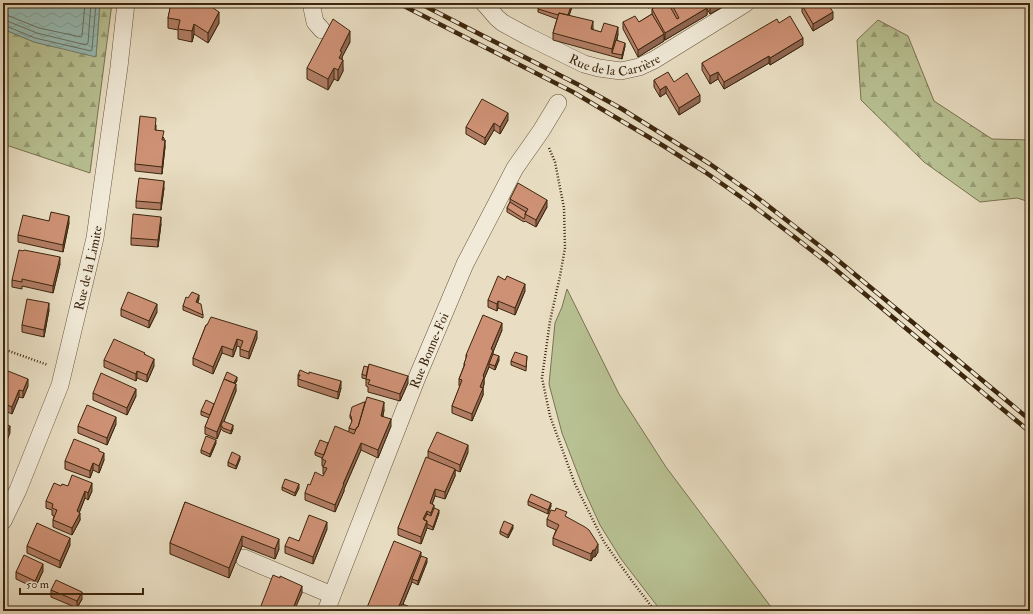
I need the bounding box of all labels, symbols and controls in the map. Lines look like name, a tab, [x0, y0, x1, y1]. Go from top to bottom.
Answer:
street label: Rue de la Carrière	[567, 46, 661, 62]
text: Rue de la Carrière	[566, 51, 664, 80]
street label: Rue de la Limite	[71, 224, 106, 312]
street label: Rue Bonne-Foi	[406, 310, 453, 391]
scale bar	[20, 570, 143, 596]
text: 50 m	[26, 577, 50, 592]

